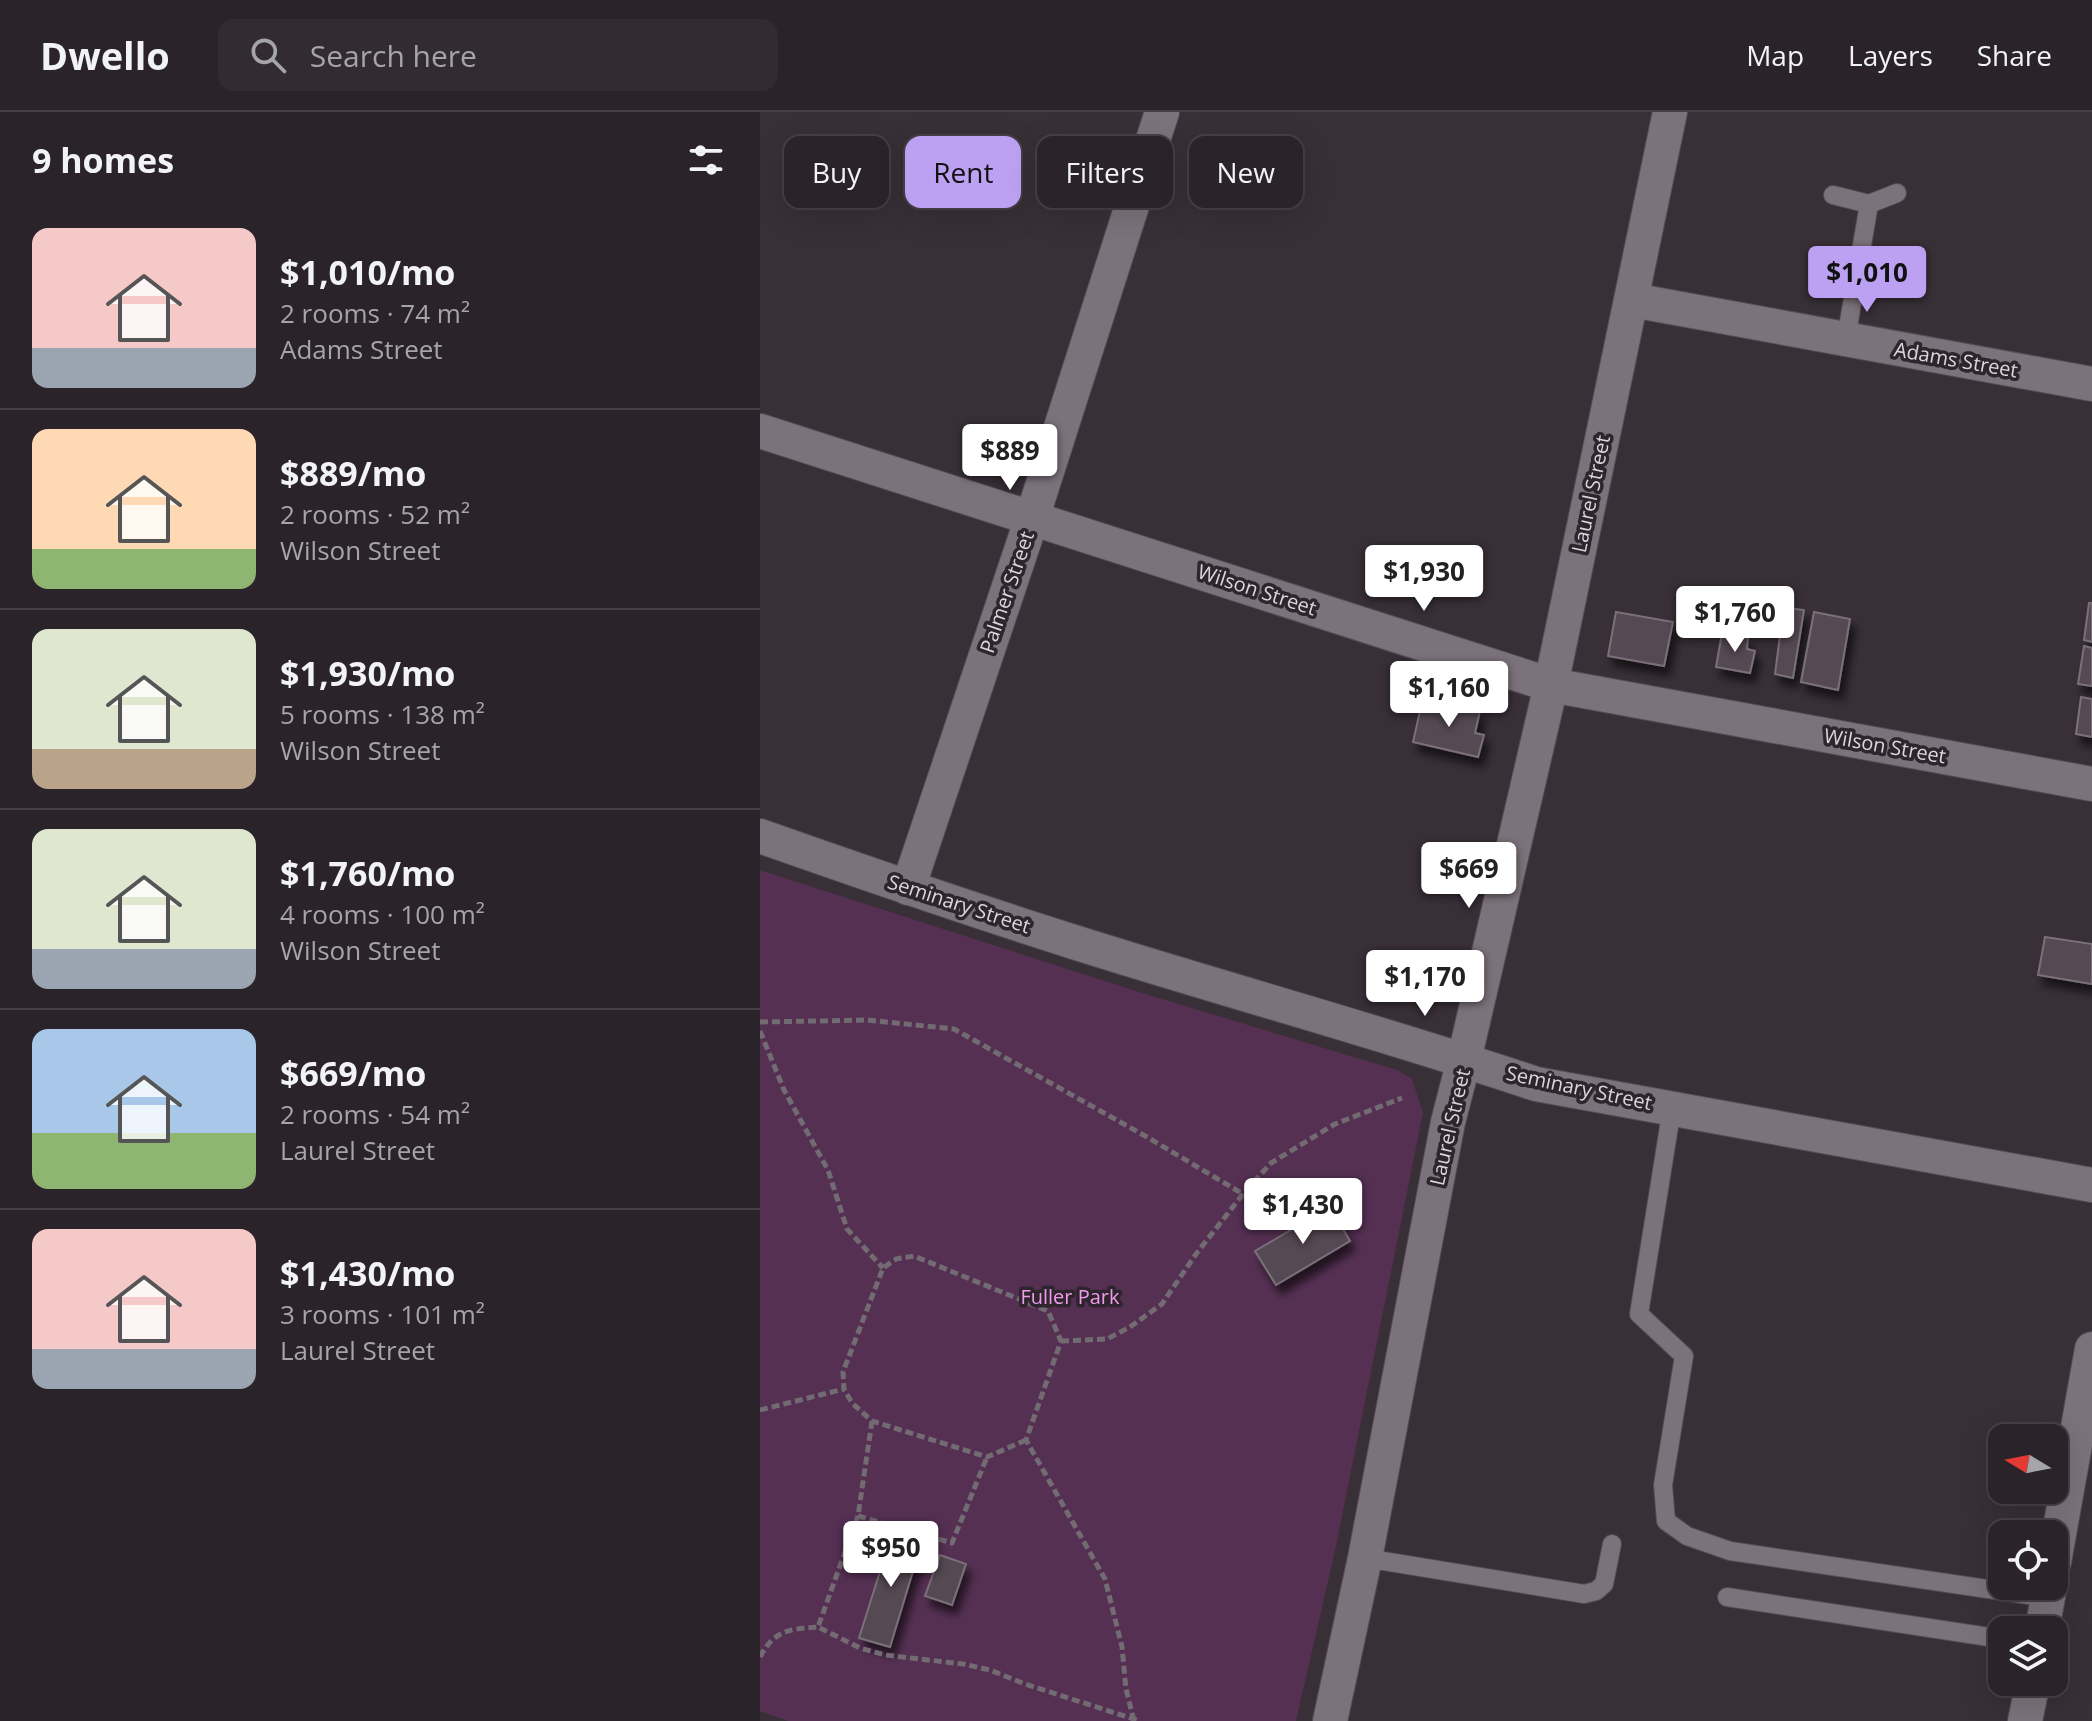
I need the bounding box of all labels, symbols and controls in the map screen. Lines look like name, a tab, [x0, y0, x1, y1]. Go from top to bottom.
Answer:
search box	[218, 19, 778, 91]
text: Dwello	[40, 29, 170, 81]
icon: search	[246, 33, 290, 77]
text: Search here	[310, 35, 477, 76]
text: Map	[1746, 36, 1804, 74]
text: Layers	[1848, 36, 1933, 74]
text: Share	[1977, 36, 2052, 74]
chip: Buy	[784, 136, 889, 208]
chip: Rent	[905, 136, 1021, 208]
chip: Filters	[1037, 136, 1173, 208]
chip: New	[1189, 136, 1303, 208]
text: 9 homes	[32, 137, 174, 183]
icon: filters	[684, 138, 728, 182]
pin: $1,010	[1802, 246, 1932, 314]
text: $1,010/mo	[280, 249, 455, 295]
text: $1,010	[1826, 254, 1908, 290]
icon: home	[96, 260, 192, 356]
text: 2 rooms · 74 m²	[280, 295, 470, 331]
text: Adams Street	[280, 331, 443, 367]
street label: Adams Street	[1892, 335, 2020, 384]
pin: $889	[963, 424, 1057, 492]
text: $889	[980, 432, 1040, 468]
street label: Laurel Street	[1565, 433, 1616, 555]
text: $889/mo	[280, 450, 426, 496]
icon: home	[96, 461, 192, 557]
text: 2 rooms · 52 m²	[280, 496, 470, 532]
street label: Palmer Street	[973, 527, 1040, 656]
text: Wilson Street	[280, 532, 440, 568]
pin: $1,930	[1359, 545, 1489, 613]
text: $1,930	[1383, 553, 1465, 589]
street label: Wilson Street	[1194, 558, 1320, 621]
pin: $1,760	[1670, 586, 1800, 654]
text: $1,760	[1694, 594, 1776, 630]
text: $1,930/mo	[280, 650, 455, 696]
icon: home	[96, 661, 192, 757]
pin: $1,160	[1384, 661, 1514, 729]
text: $1,160	[1408, 669, 1490, 705]
text: 5 rooms · 138 m²	[280, 696, 485, 732]
street label: Wilson Street	[1822, 721, 1948, 770]
text: Wilson Street	[280, 732, 440, 768]
pin: $669	[1422, 842, 1516, 910]
text: $1,760/mo	[280, 850, 455, 896]
text: $669	[1439, 850, 1499, 886]
icon: home	[96, 861, 192, 957]
street label: Seminary Street	[884, 868, 1034, 939]
text: 4 rooms · 100 m²	[280, 896, 485, 932]
text: Wilson Street	[280, 932, 440, 968]
pin: $1,170	[1360, 950, 1490, 1018]
text: $1,170	[1384, 958, 1466, 994]
text: $669/mo	[280, 1050, 426, 1096]
street label: Seminary Street	[1504, 1059, 1654, 1116]
icon: home	[96, 1061, 192, 1157]
street label: Laurel Street	[1423, 1066, 1476, 1188]
text: 2 rooms · 54 m²	[280, 1096, 470, 1132]
text: Laurel Street	[280, 1132, 435, 1168]
pin: $1,430	[1238, 1178, 1368, 1246]
text: $1,430	[1262, 1186, 1344, 1222]
text: $1,430/mo	[280, 1250, 455, 1296]
icon: home	[96, 1261, 192, 1357]
park label: Fuller Park	[1020, 1283, 1120, 1310]
text: 3 rooms · 101 m²	[280, 1296, 485, 1332]
text: Laurel Street	[280, 1332, 435, 1368]
north arrow	[1988, 1424, 2068, 1504]
map controls	[1988, 1424, 2068, 1696]
button: locate	[1988, 1520, 2068, 1600]
pin: $950	[844, 1521, 938, 1589]
text: $950	[861, 1529, 921, 1565]
button: layers	[1988, 1616, 2068, 1696]

